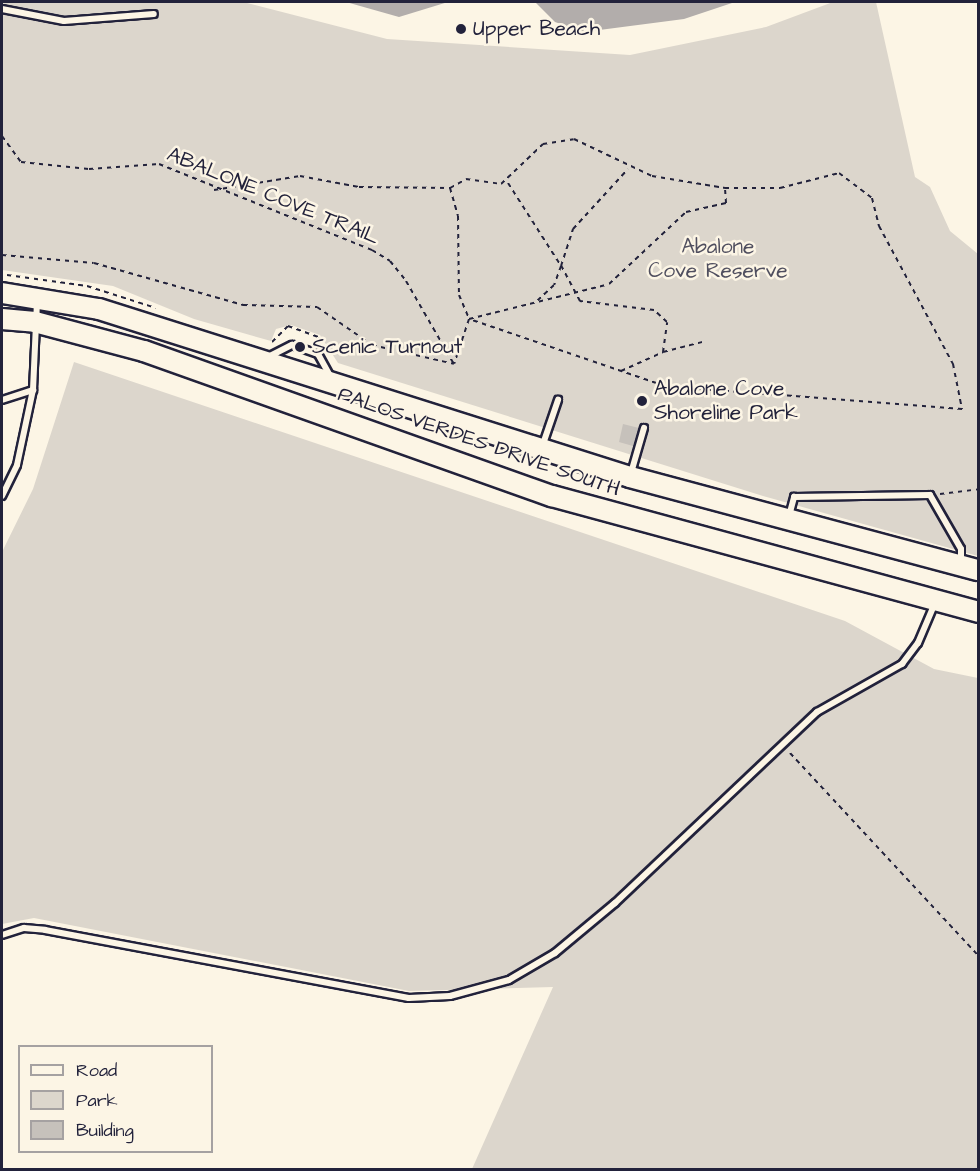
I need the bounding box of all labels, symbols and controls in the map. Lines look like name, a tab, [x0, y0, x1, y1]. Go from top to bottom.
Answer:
place label: Upper Beach	[473, 16, 600, 42]
marker: Upper Beach	[454, 22, 468, 36]
street label: ABALONE COVE TRAIL	[163, 142, 383, 250]
park label: Abalone Cove Reserve	[648, 234, 788, 284]
place label: Scenic Turnout	[312, 334, 462, 360]
marker: Scenic Turnout	[293, 340, 307, 354]
place label: Abalone Cove Shoreline Park	[654, 376, 798, 426]
street label: PALOS VERDES DRIVE SOUTH	[335, 382, 623, 502]
marker: Abalone Cove Shoreline Park	[635, 394, 649, 408]
legend	[18, 1045, 213, 1153]
text: Road	[76, 1058, 117, 1083]
text: Park	[76, 1088, 118, 1113]
text: Building	[76, 1118, 134, 1143]

